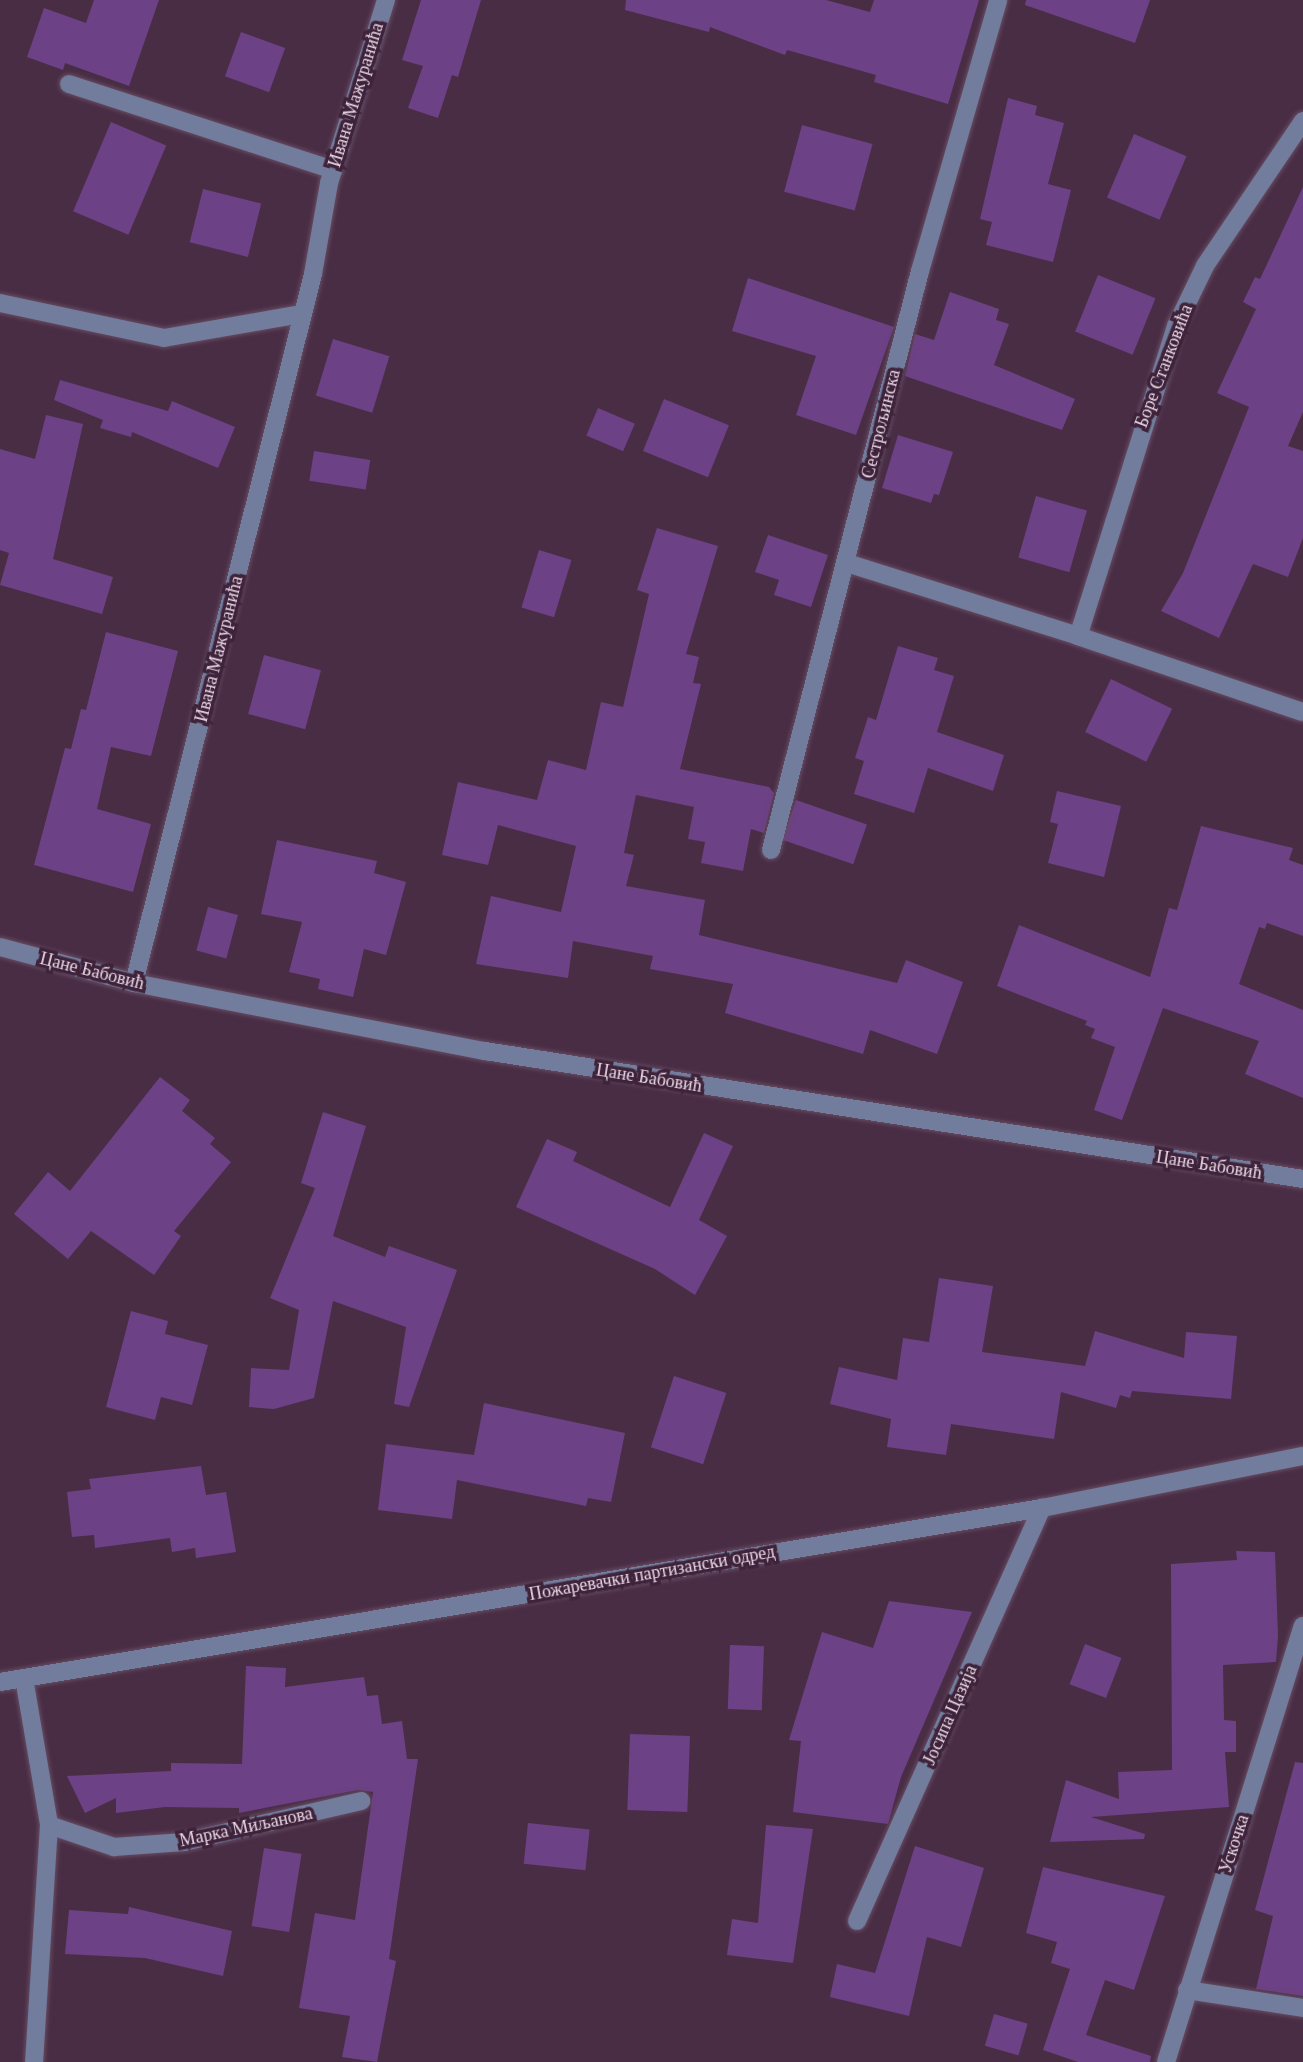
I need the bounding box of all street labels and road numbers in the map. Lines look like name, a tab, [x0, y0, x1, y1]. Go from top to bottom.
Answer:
street label: Ивана Мажуранића	[324, 20, 388, 170]
street label: Боре Станковића	[1131, 301, 1197, 431]
street label: Сестрољинска	[857, 367, 905, 481]
street label: Ивана Мажуранића	[190, 574, 248, 724]
street label: Цане Бабовић	[38, 948, 146, 994]
street label: Цане Бабовић	[595, 1059, 703, 1097]
street label: Цане Бабовић	[1155, 1146, 1263, 1184]
street label: Пожаревачки партизански одред	[527, 1541, 777, 1605]
street label: Јосипа Цазија	[918, 1662, 982, 1768]
street label: Марка Миљанова	[177, 1802, 315, 1852]
street label: Ускочка	[1214, 1812, 1254, 1876]

